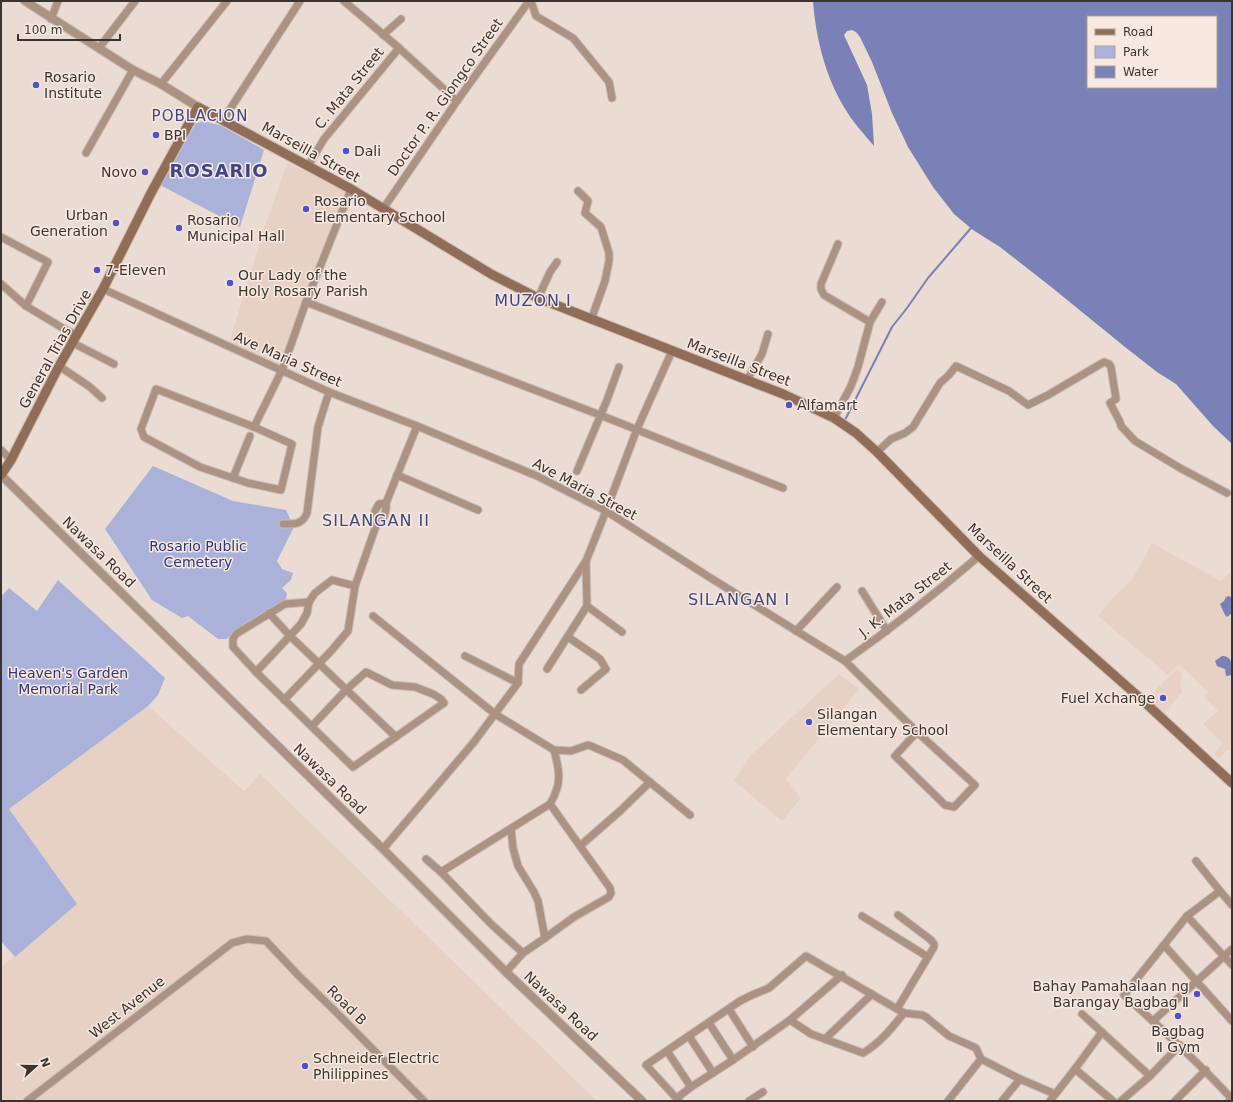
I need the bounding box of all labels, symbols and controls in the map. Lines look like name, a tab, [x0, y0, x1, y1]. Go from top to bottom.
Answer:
street label: Doctor P. R. Giongco Street	[384, 15, 506, 179]
scale bar	[18, 16, 120, 42]
legend	[1087, 16, 1217, 88]
text: 100 m	[24, 23, 62, 37]
text: Road	[1123, 25, 1153, 39]
street label: C. Mata Street	[311, 44, 387, 132]
text: Park	[1123, 45, 1149, 59]
text: Water	[1123, 65, 1159, 79]
place label: Rosario Institute	[44, 69, 102, 101]
marker: Rosario Institute	[31, 80, 41, 90]
district label: POBLACION	[152, 107, 248, 125]
street label: Marseilla Street	[259, 118, 363, 186]
place label: BPI	[164, 127, 186, 143]
marker: BPI	[151, 130, 161, 140]
place label: Dali	[354, 143, 381, 159]
marker: Dali	[341, 146, 351, 156]
district label: ROSARIO	[170, 160, 268, 181]
place label: Novo	[101, 164, 137, 180]
marker: Novo	[140, 167, 150, 177]
place label: Rosario Elementary School	[314, 193, 446, 225]
marker: Rosario Elementary School	[301, 204, 311, 214]
place label: Urban Generation	[30, 207, 108, 239]
place label: Rosario Municipal Hall	[187, 212, 285, 244]
marker: Urban Generation	[111, 218, 121, 228]
marker: Rosario Municipal Hall	[174, 223, 184, 233]
place label: 7-Eleven	[105, 262, 166, 278]
marker: 7-Eleven	[92, 265, 102, 275]
place label: Our Lady of the Holy Rosary Parish	[238, 267, 368, 299]
marker: Our Lady of the Holy Rosary Parish	[225, 278, 235, 288]
street label: General Trias Drive	[16, 287, 94, 411]
district label: MUZON I	[494, 291, 572, 310]
street label: Ave Maria Street	[232, 328, 345, 390]
street label: Marseilla Street	[685, 335, 793, 389]
place label: Alfamart	[797, 397, 858, 413]
marker: Alfamart	[784, 400, 794, 410]
street label: Ave Maria Street	[530, 455, 640, 524]
district label: SILANGAN II	[322, 511, 430, 530]
street label: Nawasa Road	[59, 513, 139, 591]
street label: Marseilla Street	[964, 520, 1056, 607]
park label: Rosario Public Cemetery	[149, 538, 247, 570]
street label: J. K. Mata Street	[855, 558, 955, 641]
district label: SILANGAN I	[688, 590, 790, 609]
park label: Heaven's Garden Memorial Park	[8, 665, 128, 697]
place label: Fuel Xchange	[1061, 690, 1155, 706]
marker: Fuel Xchange	[1158, 693, 1168, 703]
place label: Silangan Elementary School	[817, 706, 949, 738]
marker: Silangan Elementary School	[804, 717, 814, 727]
street label: Nawasa Road	[290, 740, 370, 818]
street label: Nawasa Road	[521, 968, 601, 1044]
street label: West Avenue	[86, 973, 168, 1041]
place label: Bahay Pamahalaan ng Barangay Bagbag Ⅱ	[1032, 978, 1189, 1010]
street label: Road B	[324, 982, 370, 1028]
marker: Bahay Pamahalaan ng Barangay Bagbag Ⅱ	[1192, 989, 1202, 999]
marker: Bagbag Ⅱ Gym	[1173, 1011, 1183, 1021]
place label: Bagbag Ⅱ Gym	[1151, 1023, 1205, 1055]
north arrow	[16, 1046, 56, 1086]
place label: Schneider Electric Philippines	[313, 1050, 439, 1082]
text: N	[37, 1056, 53, 1069]
marker: Schneider Electric Philippines	[300, 1061, 310, 1071]

